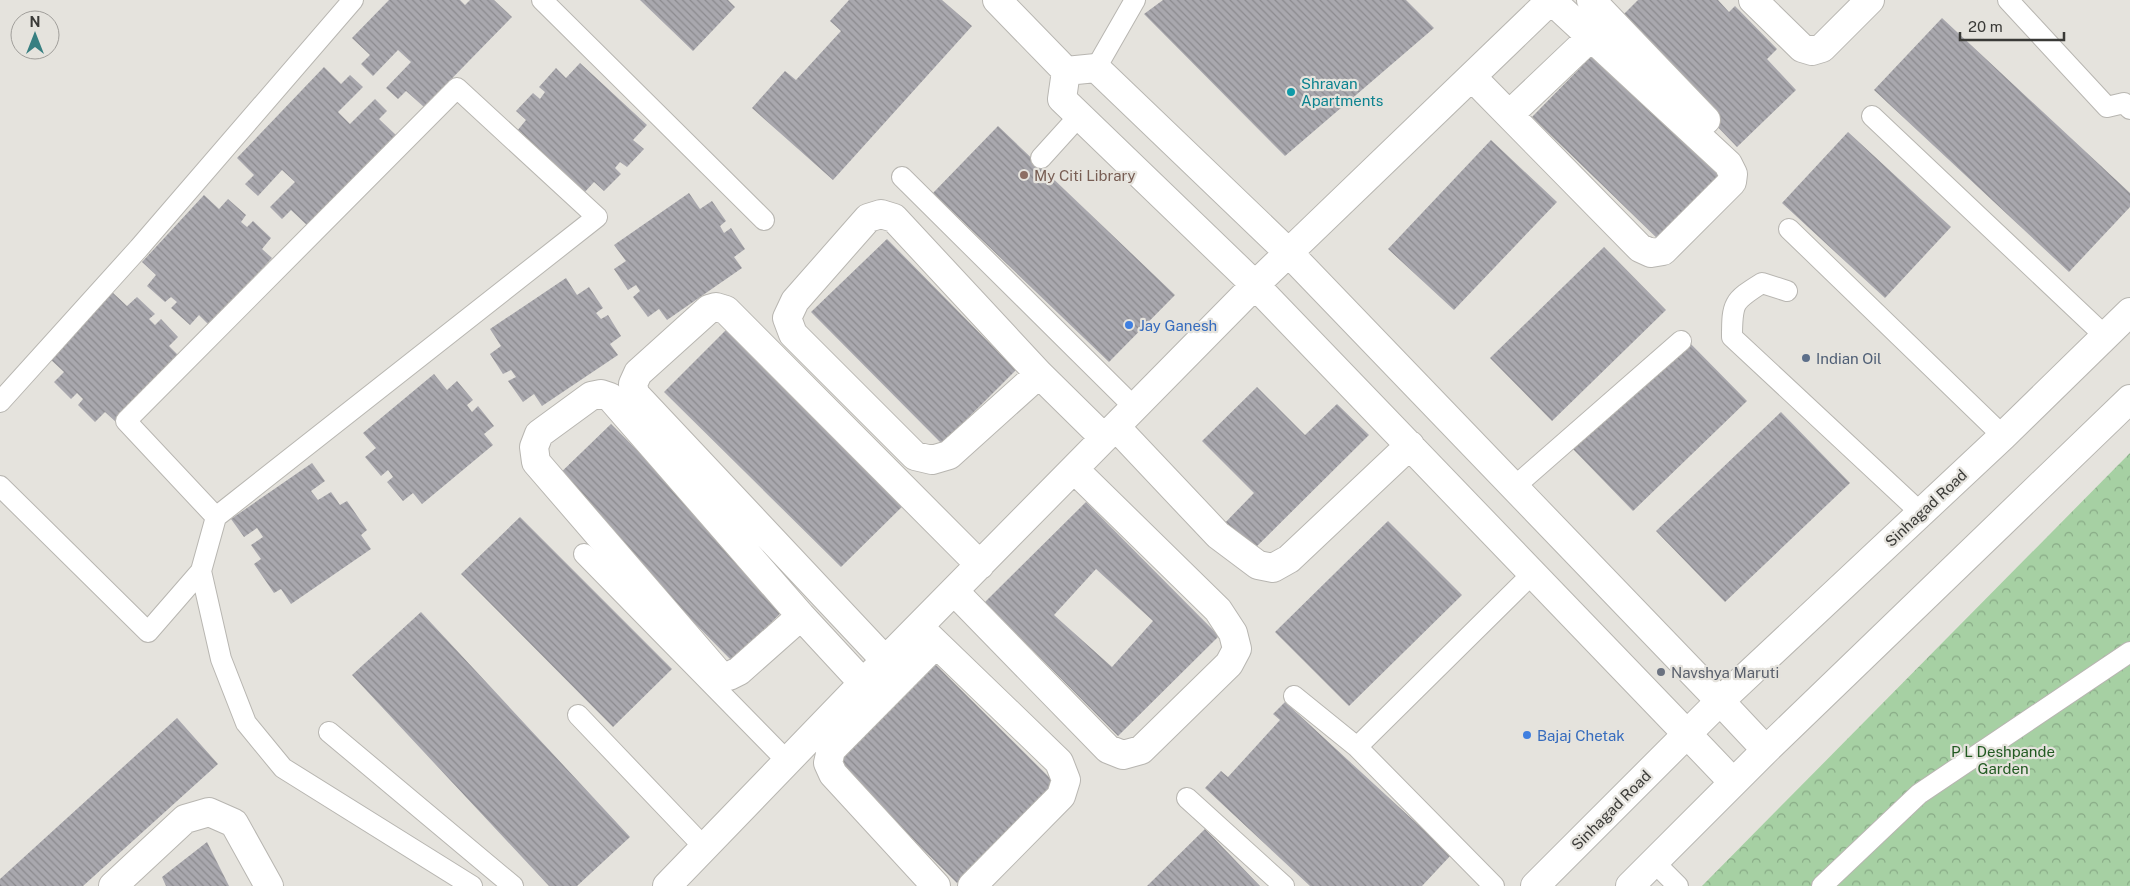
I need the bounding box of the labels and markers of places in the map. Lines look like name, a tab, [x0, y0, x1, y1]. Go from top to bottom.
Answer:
place label: Shravan Apartments	[1301, 75, 1383, 109]
marker: Shravan Apartments	[1285, 86, 1297, 98]
place label: My Citi Library	[1034, 167, 1136, 184]
marker: My Citi Library	[1018, 169, 1030, 181]
place label: Jay Ganesh	[1139, 317, 1217, 334]
marker: Jay Ganesh	[1123, 319, 1135, 331]
place label: Indian Oil	[1816, 350, 1882, 367]
marker: Indian Oil	[1800, 352, 1812, 364]
place label: Navshya Maruti	[1671, 664, 1779, 681]
marker: Navshya Maruti	[1655, 666, 1667, 678]
place label: Bajaj Chetak	[1537, 727, 1625, 744]
marker: Bajaj Chetak	[1521, 729, 1533, 741]

